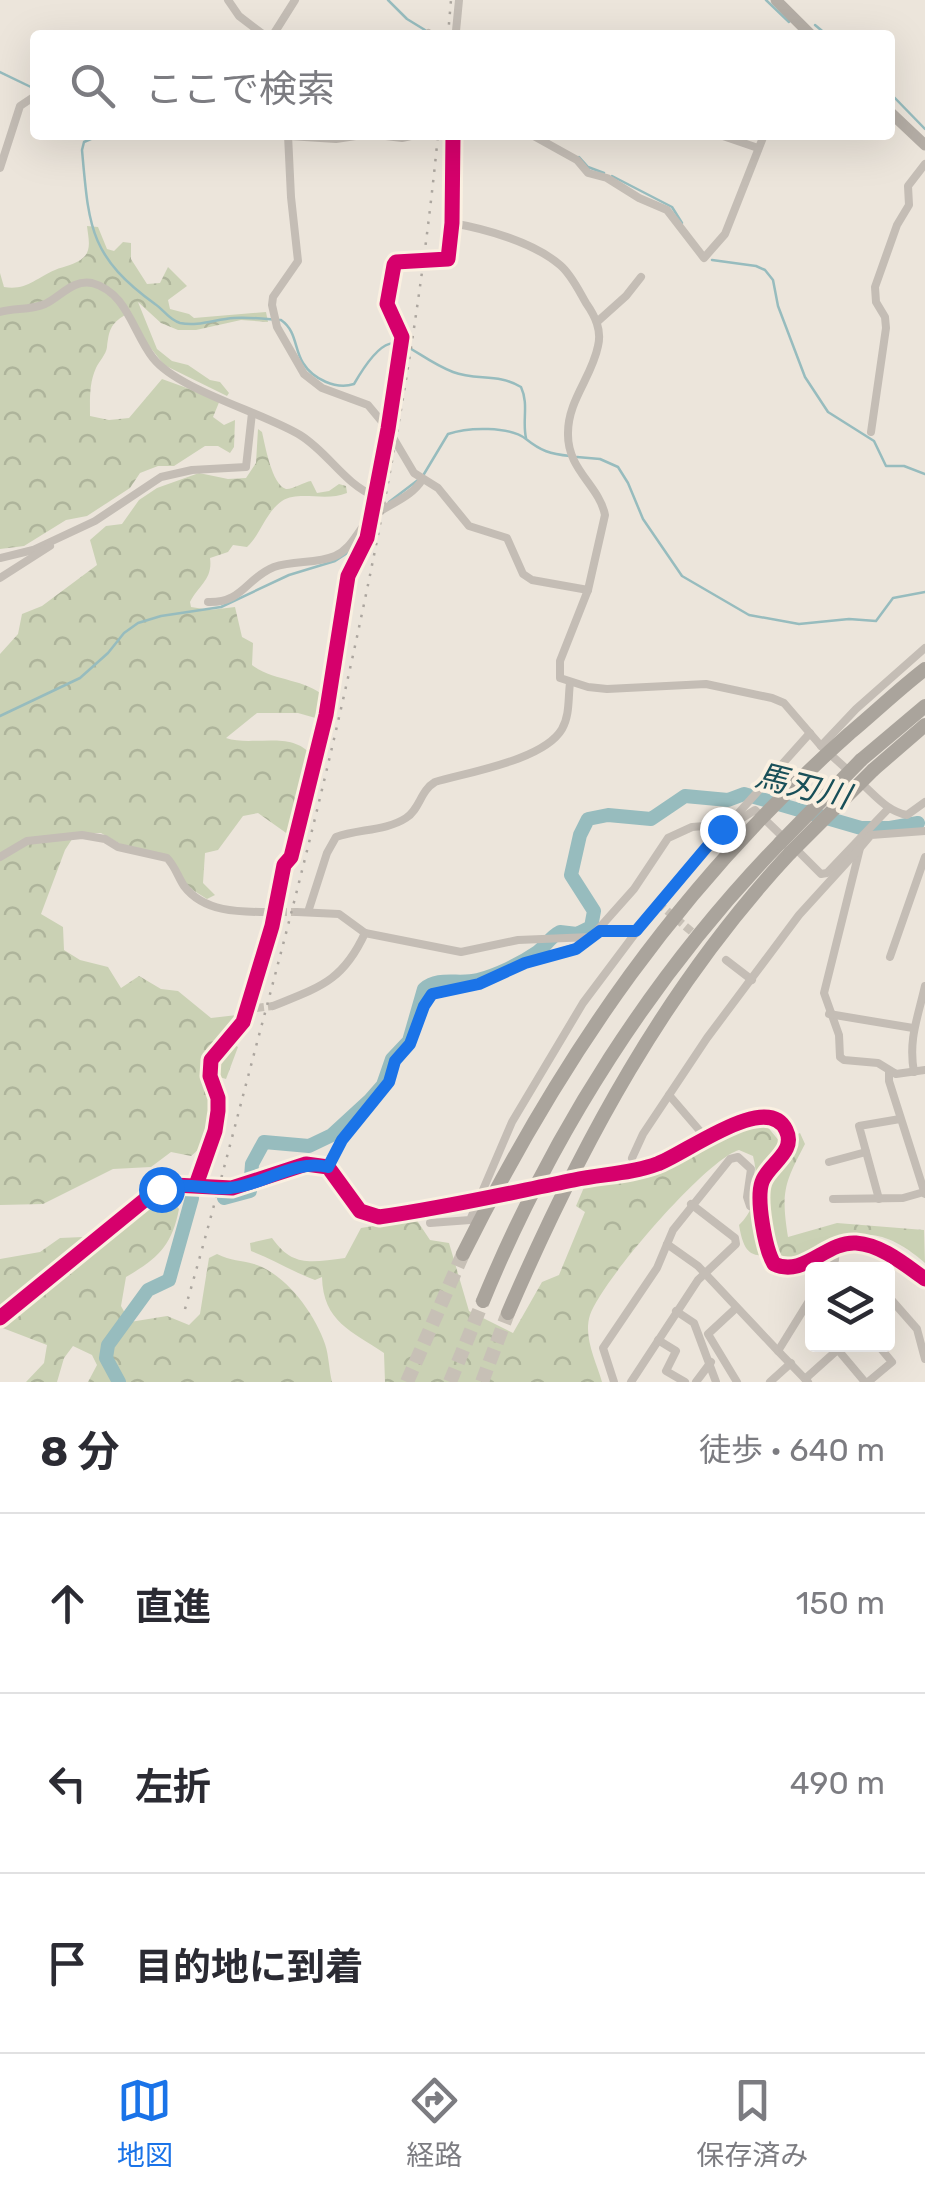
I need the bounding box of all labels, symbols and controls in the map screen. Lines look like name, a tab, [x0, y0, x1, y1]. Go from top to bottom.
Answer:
search box	[30, 30, 895, 140]
icon: search	[65, 58, 120, 113]
text: ここで検索	[145, 66, 335, 112]
water label: 馬刃川	[752, 756, 857, 817]
route end	[700, 807, 746, 853]
route start	[139, 1167, 185, 1213]
map controls	[805, 1262, 895, 1352]
button: layers	[805, 1262, 895, 1352]
text: 8 分	[40, 1427, 119, 1477]
text: 徒歩 · 640 m	[699, 1431, 885, 1469]
icon: ahead	[40, 1576, 95, 1631]
text: 直進	[135, 1584, 211, 1630]
text: 150 m	[796, 1584, 885, 1622]
icon: left	[40, 1756, 95, 1811]
text: 左折	[135, 1764, 211, 1810]
text: 490 m	[790, 1764, 885, 1802]
icon: arrive	[40, 1936, 95, 1991]
text: 目的地に到着	[135, 1944, 363, 1990]
tab: 地図	[117, 2073, 173, 2173]
tab: 経路	[406, 2073, 462, 2173]
tab: 保存済み	[696, 2073, 808, 2173]

